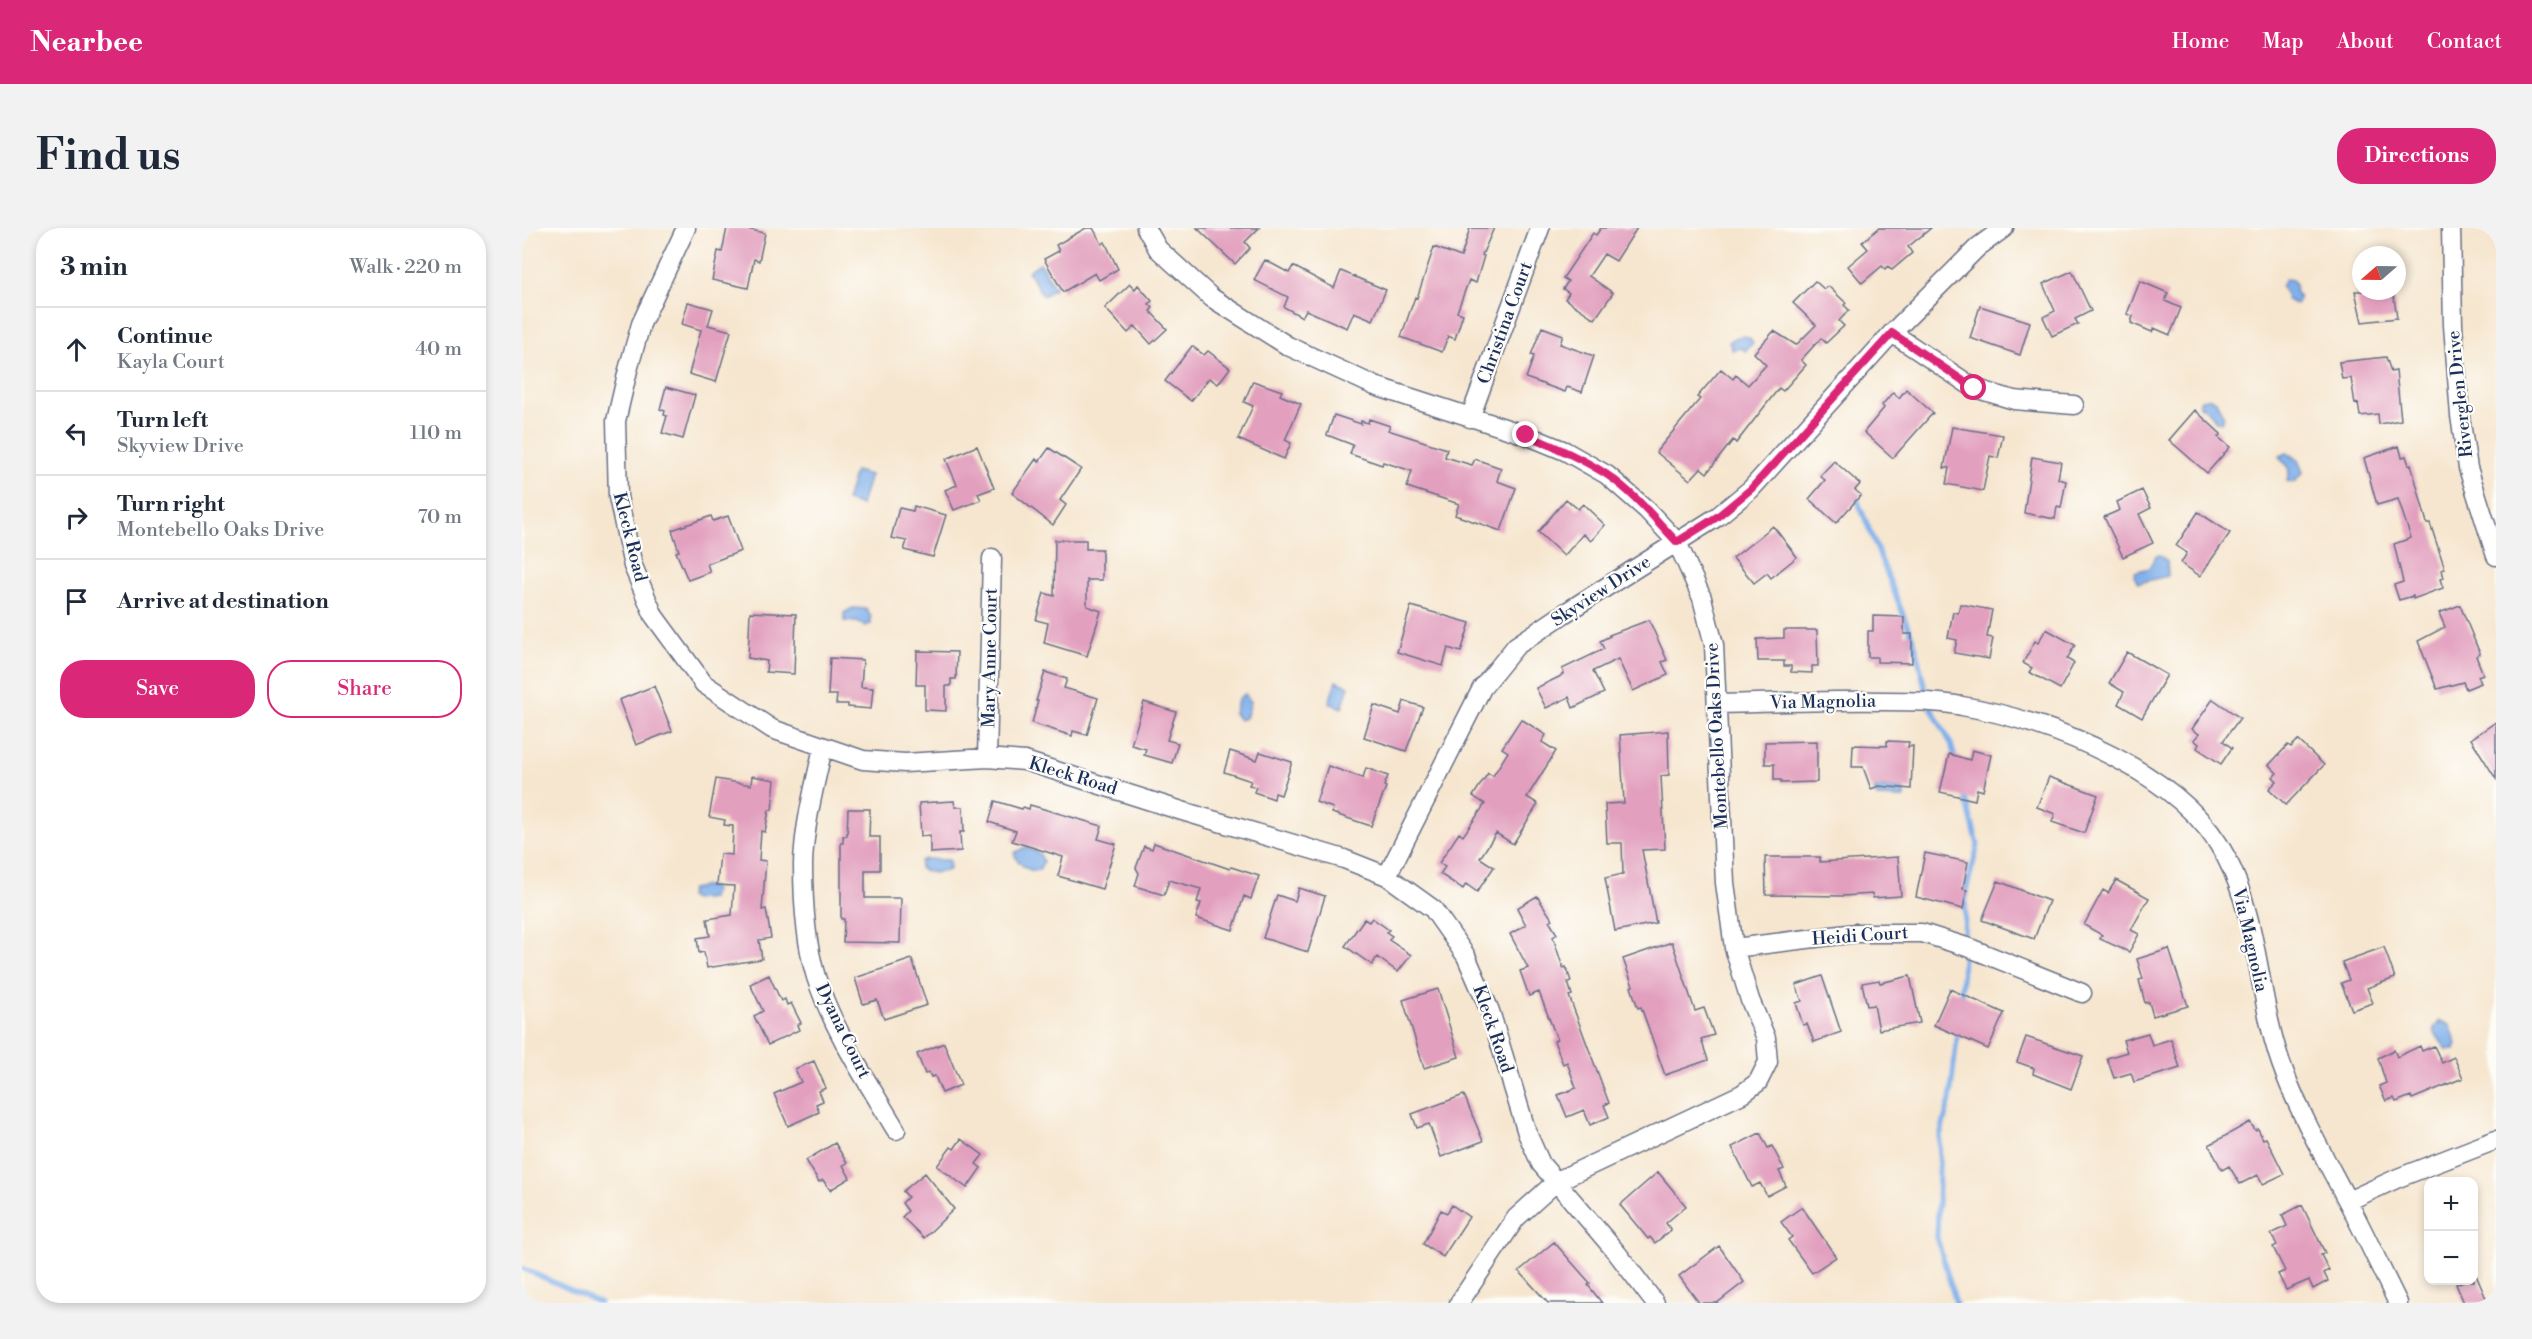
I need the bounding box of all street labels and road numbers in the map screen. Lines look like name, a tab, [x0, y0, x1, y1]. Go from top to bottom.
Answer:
street label: Christina Court	[1472, 258, 1538, 387]
street label: Riverglen Drive	[2442, 329, 2478, 459]
street label: Kleck Road	[608, 490, 652, 585]
street label: Skyview Drive	[1547, 550, 1655, 632]
street label: Mary Anne Court	[977, 587, 1003, 728]
street label: Montebello Oaks Drive	[1701, 642, 1733, 830]
street label: Via Magnolia	[1769, 690, 1877, 714]
street label: Kleck Road	[1026, 752, 1121, 801]
street label: Via Magnolia	[2227, 885, 2273, 995]
street label: Heidi Court	[1811, 921, 1910, 951]
street label: Dyana Court	[810, 980, 876, 1083]
street label: Kleck Road	[1467, 982, 1519, 1077]

